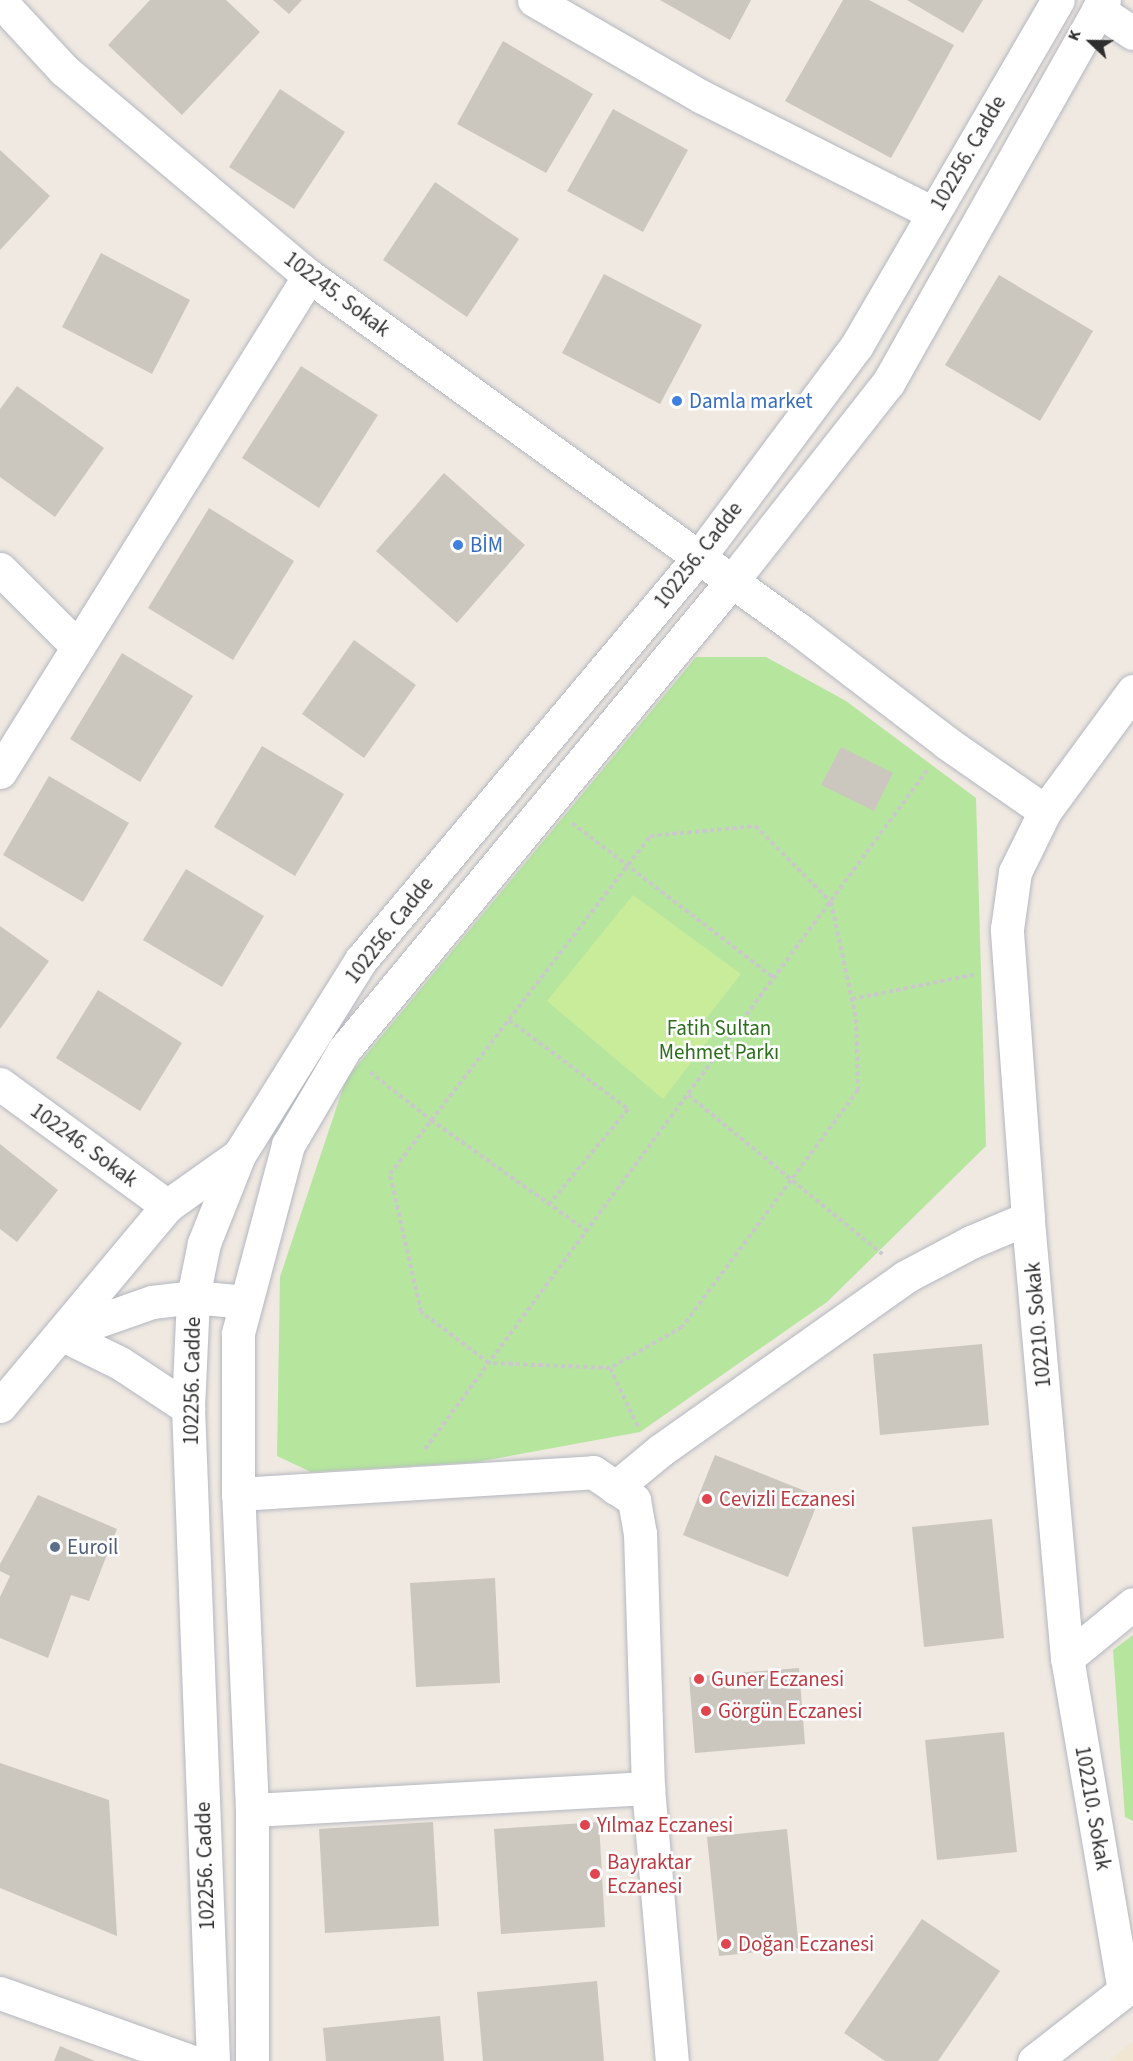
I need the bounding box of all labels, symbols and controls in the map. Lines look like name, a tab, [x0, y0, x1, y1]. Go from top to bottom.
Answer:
north arrow	[1061, 12, 1121, 72]
text: K	[1062, 27, 1086, 44]
street label: 102256. Cadde	[925, 91, 1011, 215]
street label: 102245. Sokak	[279, 246, 395, 342]
place label: Damla market	[689, 388, 813, 414]
marker: Damla market	[670, 394, 684, 408]
street label: 102256. Cadde	[649, 497, 747, 613]
place label: BİM	[470, 532, 503, 558]
marker: BİM	[451, 538, 465, 552]
street label: 102256. Cadde	[340, 872, 438, 988]
park label: Fatih Sultan Mehmet Parkı	[659, 1015, 779, 1065]
street label: 102246. Sokak	[26, 1098, 142, 1192]
street label: 102210. Sokak	[1020, 1261, 1056, 1389]
street label: 102256. Cadde	[178, 1317, 206, 1445]
place label: Cevizli Eczanesi	[719, 1486, 855, 1512]
marker: Cevizli Eczanesi	[700, 1492, 714, 1506]
place label: Euroil	[67, 1534, 118, 1560]
marker: Euroil	[48, 1540, 62, 1554]
place label: Guner Eczanesi	[711, 1666, 844, 1692]
marker: Guner Eczanesi	[692, 1672, 706, 1686]
place label: Görgün Eczanesi	[718, 1698, 862, 1724]
marker: Görgün Eczanesi	[699, 1704, 713, 1718]
street label: 102210. Sokak	[1070, 1744, 1116, 1872]
street label: 102256. Cadde	[190, 1801, 220, 1931]
place label: Yılmaz Eczanesi	[597, 1812, 733, 1838]
marker: Yılmaz Eczanesi	[578, 1818, 592, 1832]
place label: Bayraktar Eczanesi	[607, 1849, 692, 1899]
marker: Bayraktar Eczanesi	[588, 1867, 602, 1881]
place label: Doğan Eczanesi	[738, 1931, 874, 1957]
marker: Doğan Eczanesi	[719, 1937, 733, 1951]

